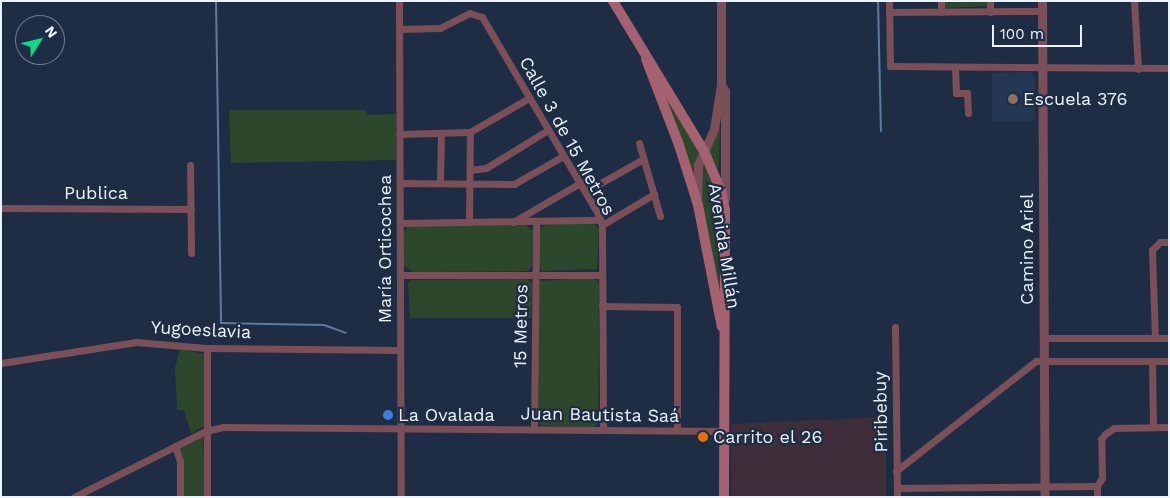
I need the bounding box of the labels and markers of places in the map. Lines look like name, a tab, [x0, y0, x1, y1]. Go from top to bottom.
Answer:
place label: Escuela 376	[1023, 88, 1128, 110]
marker: Escuela 376	[1007, 93, 1019, 105]
place label: La Ovalada	[398, 404, 495, 426]
marker: La Ovalada	[382, 409, 394, 421]
place label: Carrito el 26	[713, 426, 823, 448]
marker: Carrito el 26	[697, 431, 709, 443]

